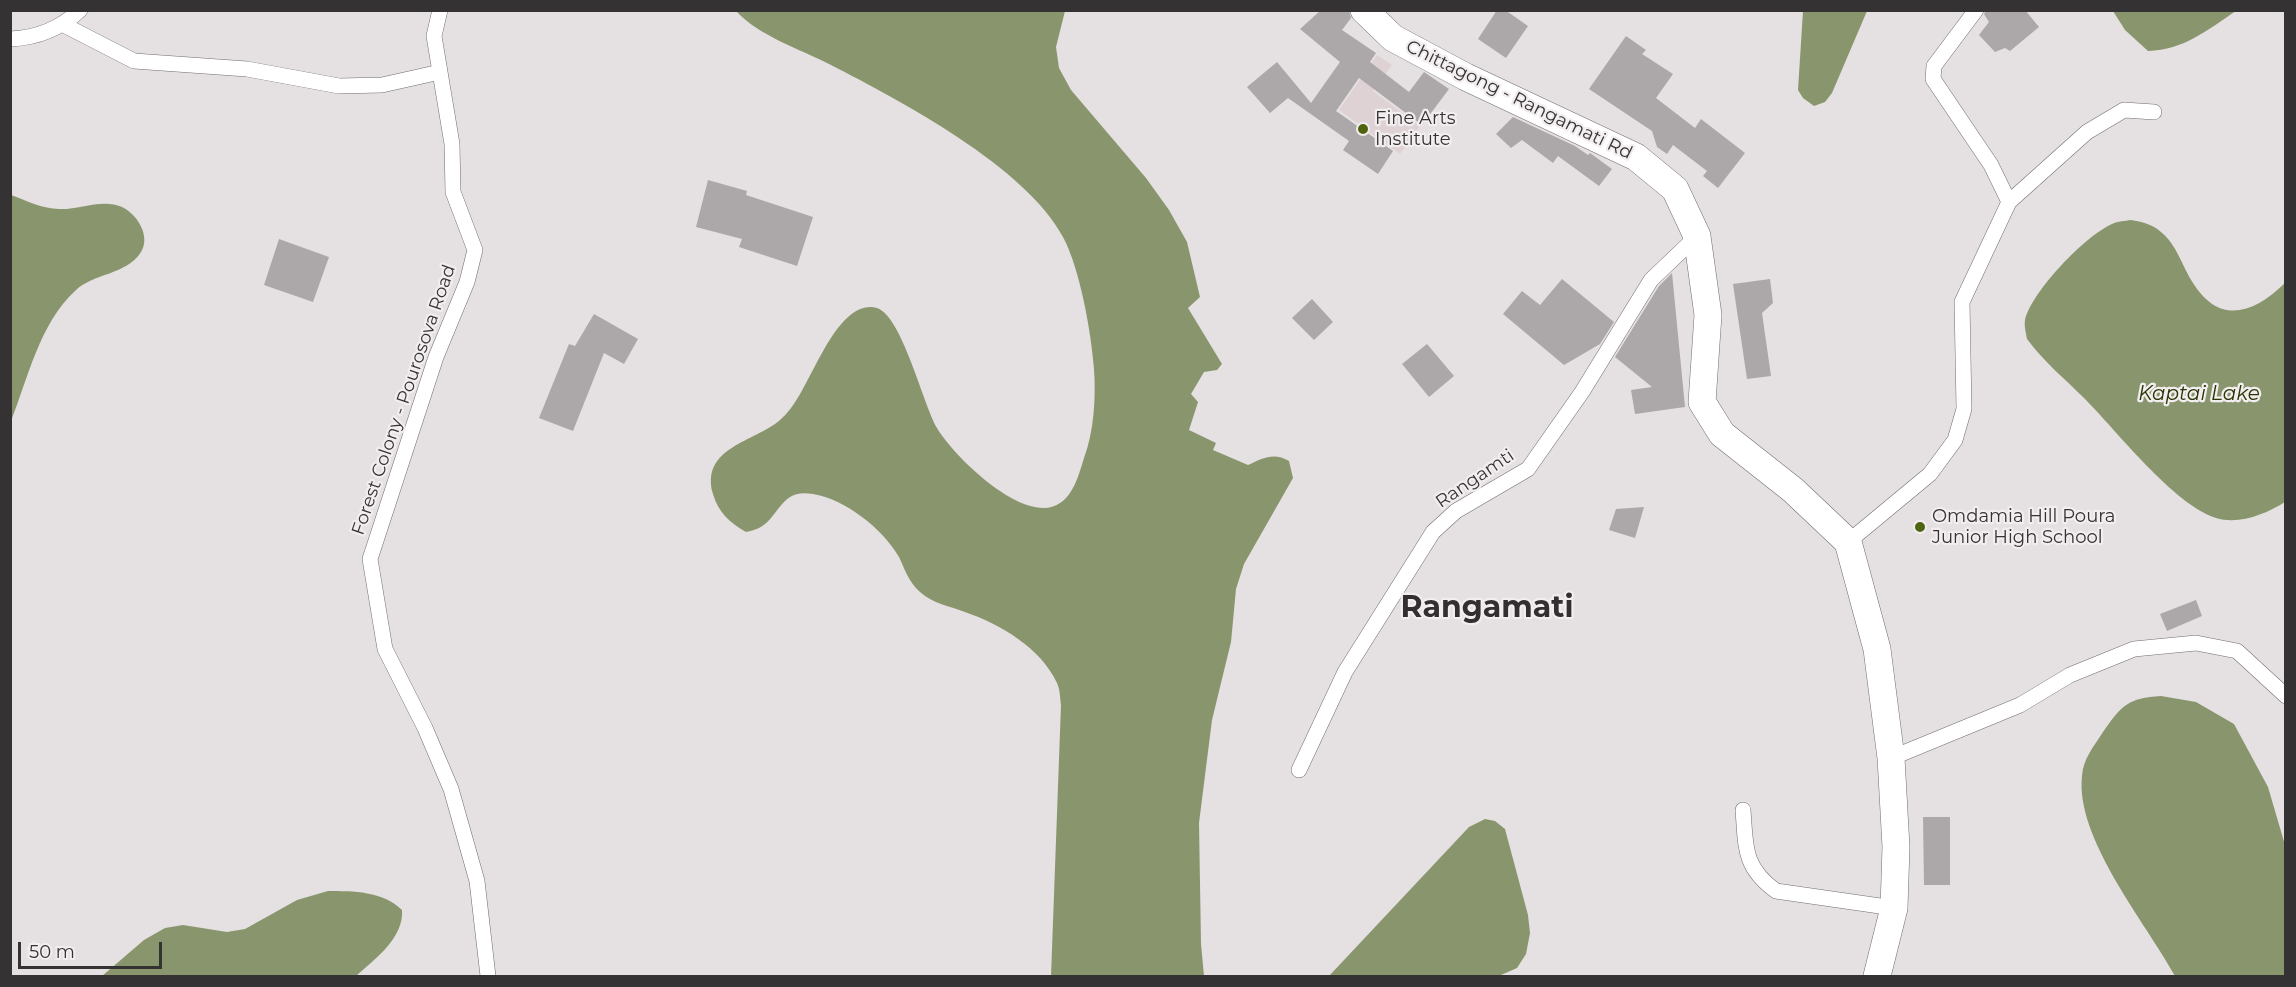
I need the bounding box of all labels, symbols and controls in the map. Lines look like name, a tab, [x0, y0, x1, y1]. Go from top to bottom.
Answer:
street label: Chittagong - Rangamati Rd	[1402, 36, 1636, 164]
place label: Fine Arts Institute	[1375, 108, 1455, 150]
marker: Fine Arts Institute	[1356, 122, 1370, 136]
street label: Forest Colony - Pourosova Road	[347, 262, 461, 538]
water label: Kaptai Lake	[2138, 382, 2260, 406]
street label: Rangamti	[1432, 445, 1518, 513]
place label: Omdamia Hill Poura Junior High School	[1932, 506, 2115, 548]
marker: Omdamia Hill Poura Junior High School	[1913, 520, 1927, 534]
district label: Rangamati	[1401, 590, 1573, 626]
scale bar	[21, 930, 165, 968]
text: 50 m	[29, 941, 75, 963]

